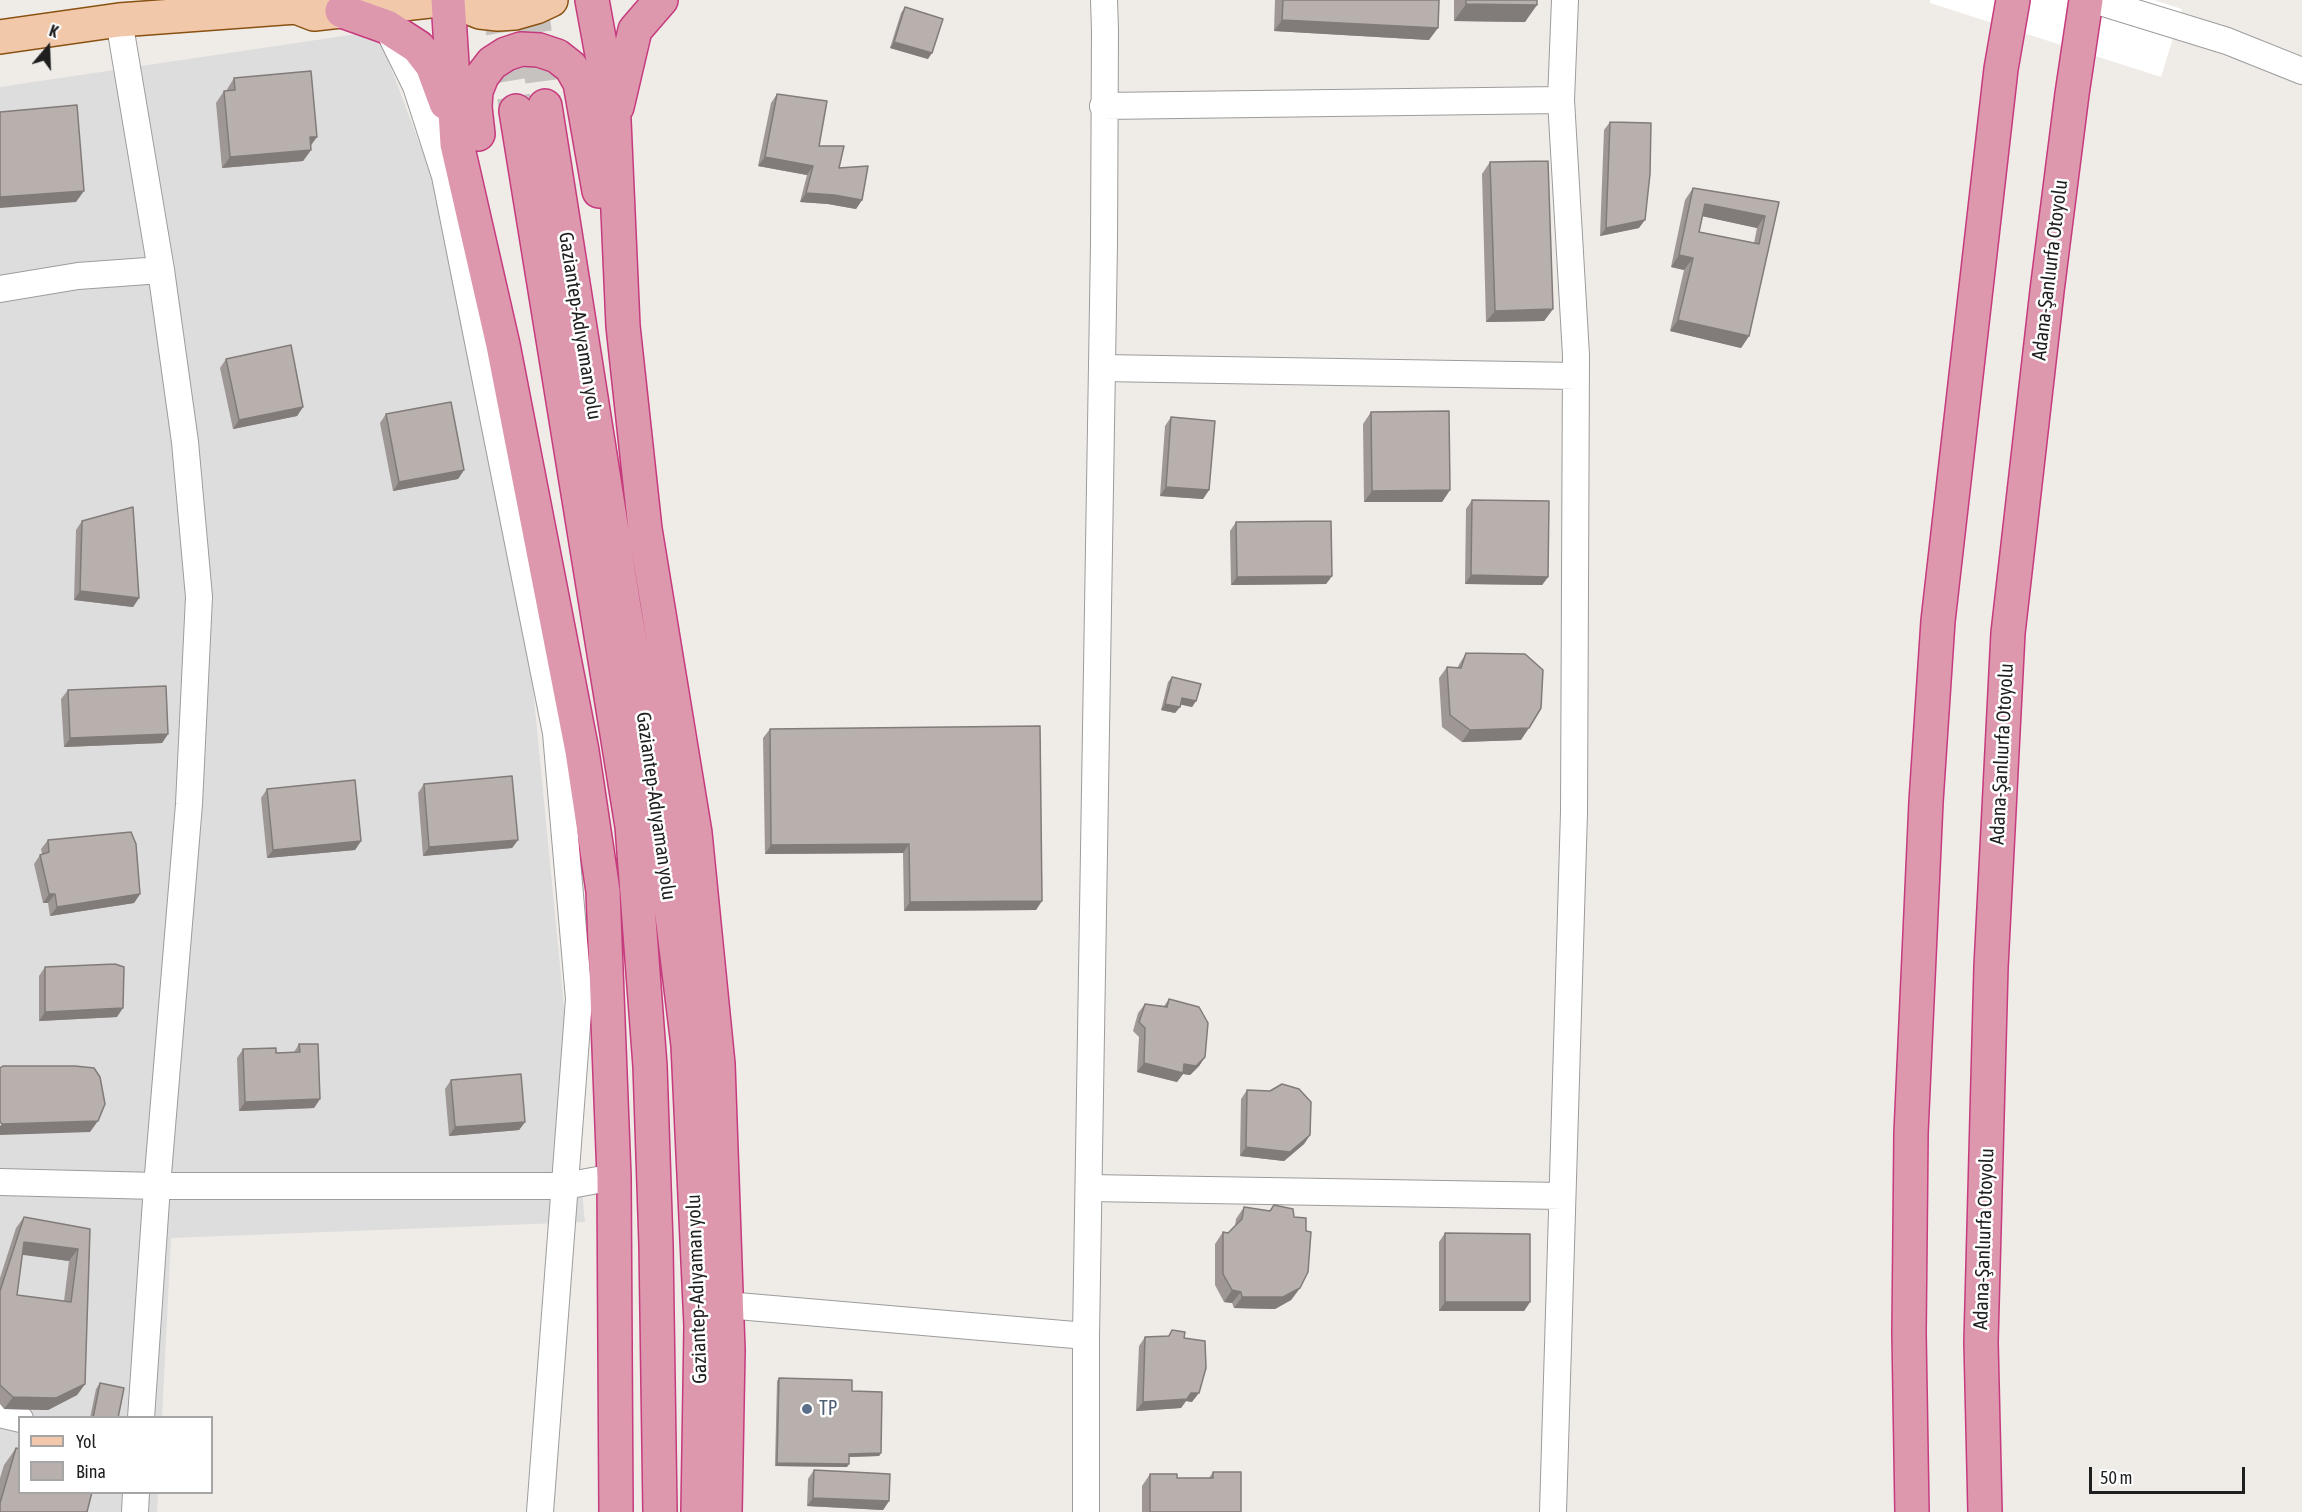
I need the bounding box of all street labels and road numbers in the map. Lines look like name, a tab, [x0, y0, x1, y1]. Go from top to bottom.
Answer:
street label: Adana-Şanlıurfa Otoyolu	[2027, 178, 2073, 362]
street label: Gaziantep-Adıyaman yolu	[553, 230, 607, 422]
street label: Adana-Şanlıurfa Otoyolu	[1985, 663, 2019, 845]
street label: Gaziantep-Adıyaman yolu	[631, 710, 681, 902]
street label: Adana-Şanlıurfa Otoyolu	[1969, 1148, 1999, 1330]
street label: Gaziantep-Adıyaman yolu	[682, 1194, 712, 1384]

